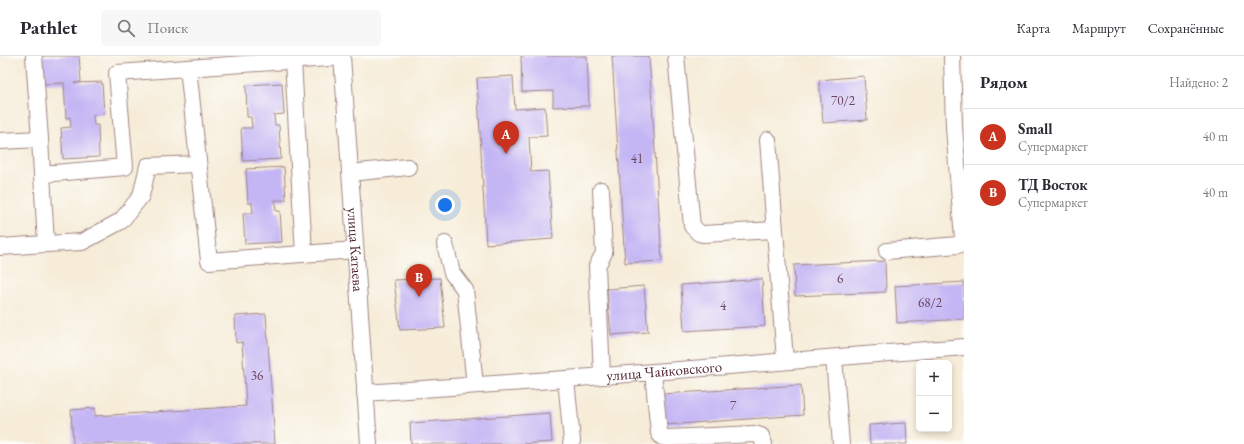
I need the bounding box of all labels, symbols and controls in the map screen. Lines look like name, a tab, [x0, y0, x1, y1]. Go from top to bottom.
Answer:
search box	[101, 10, 381, 46]
text: Pathlet	[20, 15, 77, 40]
icon: search	[115, 17, 137, 39]
text: Поиск	[147, 18, 188, 37]
text: Карта	[1017, 19, 1050, 37]
text: Маршрут	[1072, 19, 1126, 37]
text: Сохранённые	[1148, 19, 1224, 37]
text: Рядом	[980, 71, 1028, 93]
text: Найдено: 2	[1169, 74, 1228, 91]
house number: 70/2	[831, 92, 856, 109]
text: Small	[1018, 119, 1053, 138]
pin: A	[493, 121, 519, 154]
text: A	[988, 128, 998, 145]
text: 40 m	[1203, 128, 1228, 145]
text: Супермаркет	[1018, 138, 1088, 155]
house number: 41	[631, 150, 643, 167]
text: ТД Восток	[1018, 175, 1087, 194]
text: B	[989, 184, 997, 201]
text: 40 m	[1203, 184, 1228, 201]
text: Супермаркет	[1018, 194, 1088, 211]
your location	[435, 195, 455, 215]
street label: улица Катаева	[344, 207, 368, 292]
pin: B	[406, 264, 432, 297]
house number: 6	[837, 270, 843, 287]
house number: 68/2	[918, 294, 943, 311]
house number: 4	[720, 297, 727, 314]
street label: улица Чайковского	[606, 356, 723, 385]
map controls	[916, 360, 952, 432]
button: +	[916, 360, 952, 396]
house number: 36	[251, 367, 263, 384]
button: −	[916, 396, 952, 432]
house number: 7	[730, 397, 737, 414]

